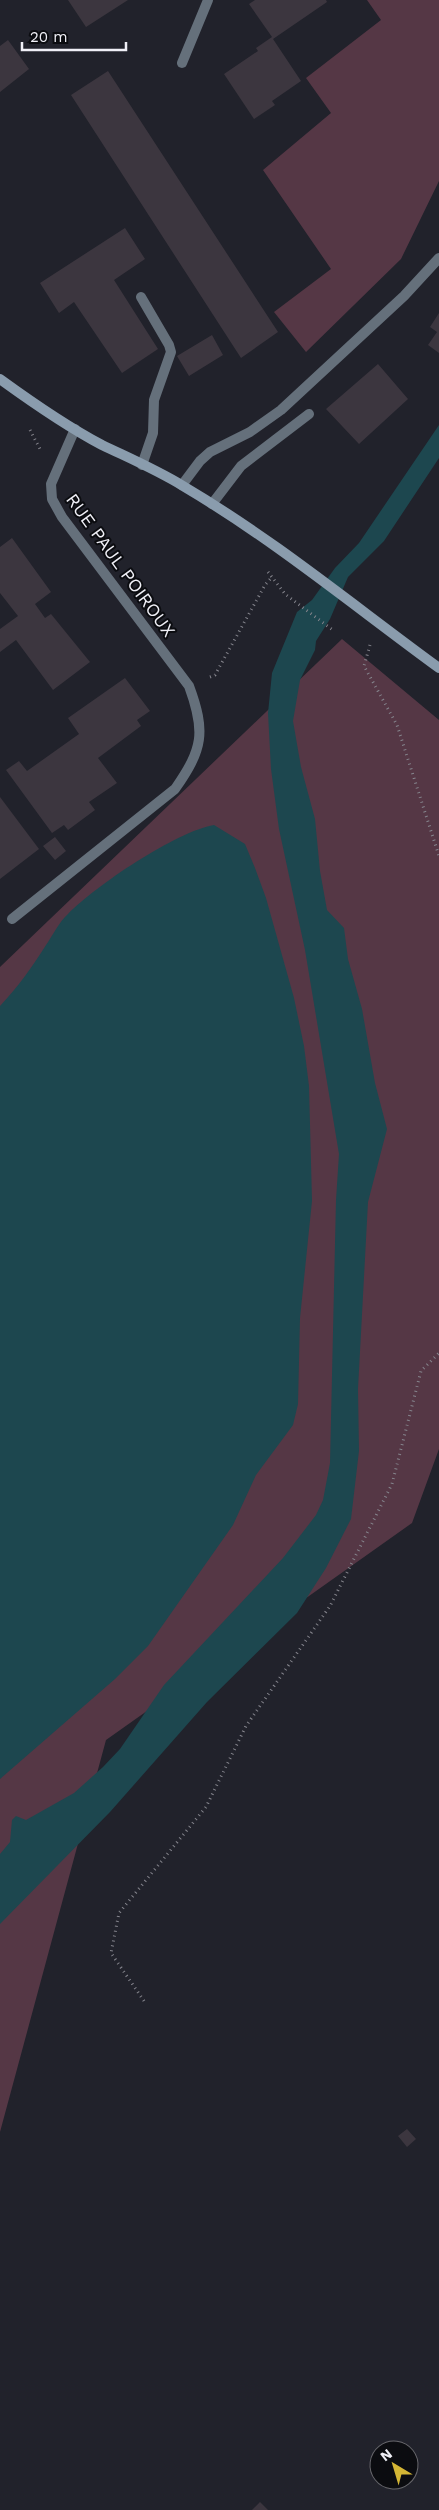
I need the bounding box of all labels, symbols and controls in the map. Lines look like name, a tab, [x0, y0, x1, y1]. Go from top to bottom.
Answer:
scale bar	[22, 20, 126, 52]
text: 20 m	[30, 28, 68, 46]
street label: RUE PAUL POIROUX	[62, 489, 180, 641]
north arrow	[369, 2440, 419, 2490]
text: N	[377, 2445, 395, 2464]

